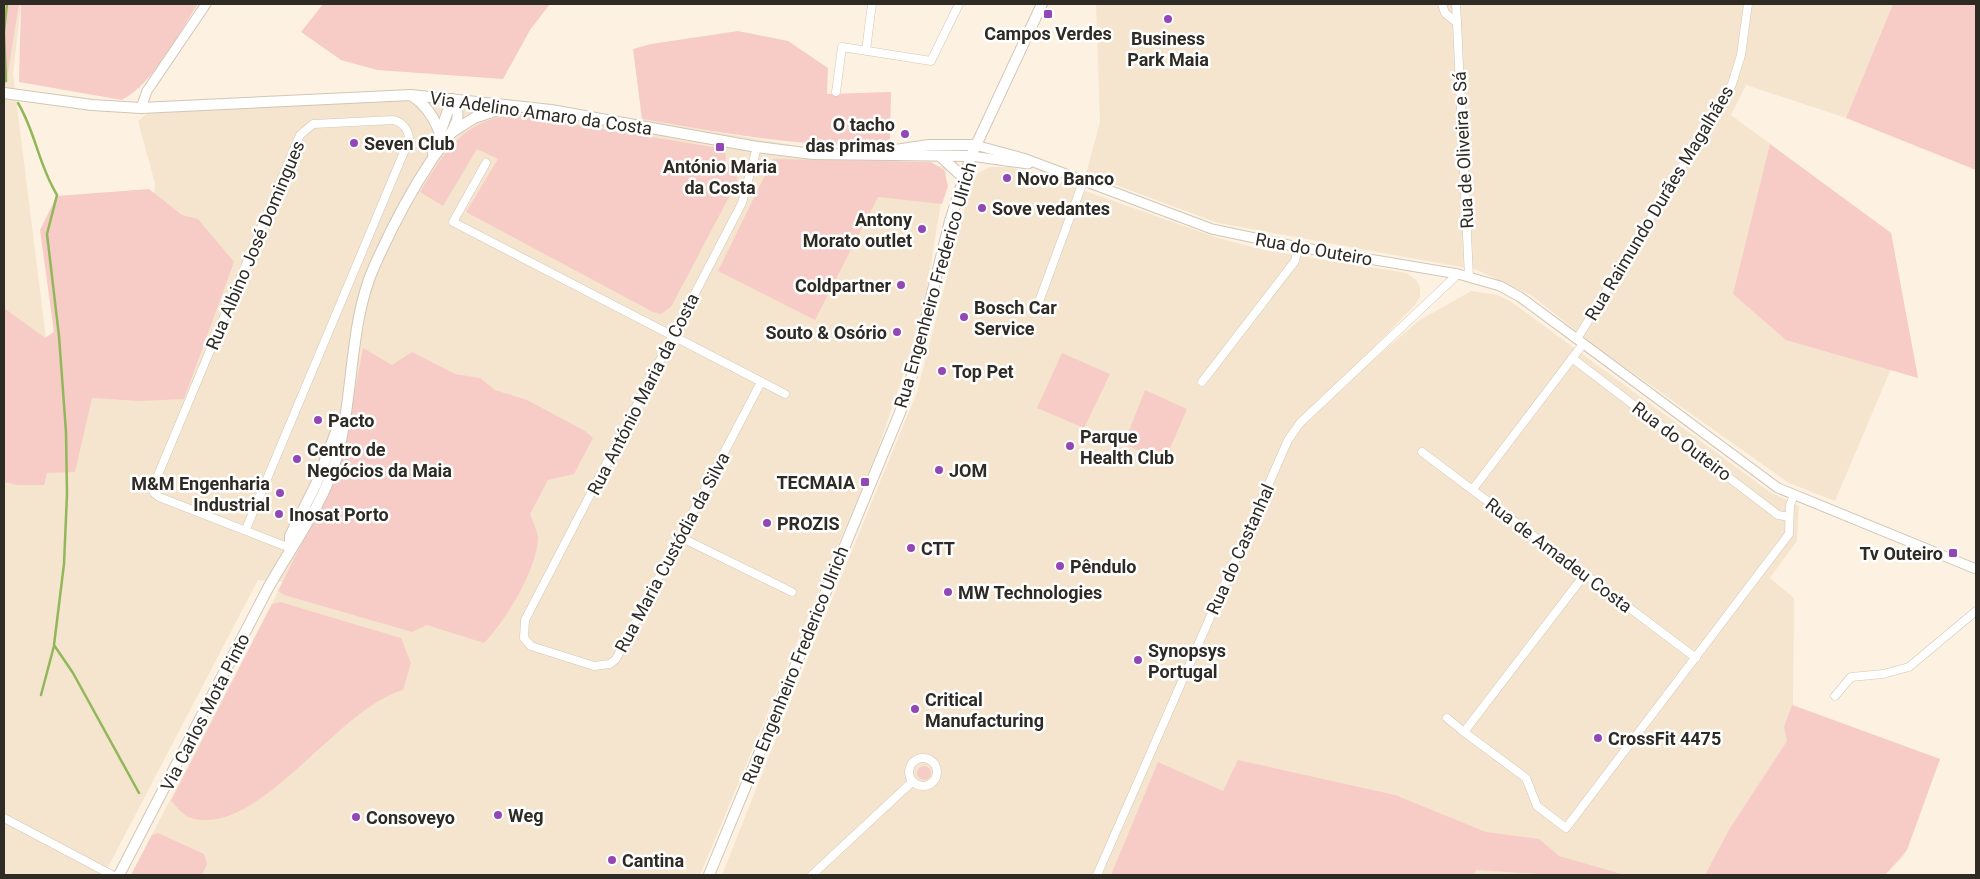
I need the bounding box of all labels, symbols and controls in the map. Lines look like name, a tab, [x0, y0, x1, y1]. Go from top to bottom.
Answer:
marker: Campos Verdes	[1042, 8, 1054, 20]
marker: Business Park Maia	[1162, 13, 1174, 25]
place label: Campos Verdes	[984, 23, 1112, 44]
place label: Business Park Maia	[1127, 28, 1209, 70]
street label: Rua de Oliveira e Sá	[1448, 71, 1478, 229]
street label: Rua Raimundo Durães Magalhães	[1580, 82, 1738, 324]
street label: Via Adelino Amaro da Costa	[428, 87, 654, 139]
place label: O tacho das primas	[806, 114, 895, 156]
marker: O tacho das primas	[899, 128, 911, 140]
place label: Seven Club	[364, 133, 455, 154]
street label: Rua Albino José Domingues	[201, 137, 309, 353]
marker: Seven Club	[348, 137, 360, 149]
marker: António Maria da Costa	[714, 141, 726, 153]
place label: António Maria da Costa	[663, 156, 777, 198]
street label: Rua Engenheiro Frederico Ulrich	[890, 160, 980, 410]
place label: Novo Banco	[1017, 168, 1114, 189]
marker: Novo Banco	[1001, 172, 1013, 184]
place label: Sove vedantes	[992, 198, 1110, 219]
marker: Sove vedantes	[976, 202, 988, 214]
place label: Antony Morato outlet	[803, 209, 913, 251]
marker: Antony Morato outlet	[916, 223, 928, 235]
street label: Rua do Outeiro	[1254, 228, 1374, 270]
place label: Coldpartner	[795, 275, 891, 296]
marker: Coldpartner	[895, 279, 907, 291]
street label: Rua António Maria da Costa	[583, 290, 703, 498]
place label: Bosch Car Service	[974, 297, 1057, 339]
marker: Bosch Car Service	[958, 311, 970, 323]
place label: Souto & Osório	[766, 322, 887, 343]
marker: Souto & Osório	[891, 326, 903, 338]
place label: Top Pet	[952, 361, 1014, 382]
marker: Top Pet	[936, 365, 948, 377]
street label: Rua do Outeiro	[1628, 397, 1736, 485]
place label: Pacto	[328, 410, 375, 431]
marker: Pacto	[312, 414, 324, 426]
place label: Parque Health Club	[1080, 426, 1174, 468]
place label: Centro de Negócios da Maia	[307, 439, 452, 481]
marker: Parque Health Club	[1064, 440, 1076, 452]
street label: Rua Maria Custódia da Silva	[610, 448, 734, 656]
marker: Centro de Negócios da Maia	[291, 453, 303, 465]
place label: JOM	[949, 460, 987, 481]
marker: JOM	[933, 464, 945, 476]
place label: TECMAIA	[776, 472, 856, 493]
place label: M&M Engenharia Industrial	[131, 473, 270, 515]
marker: TECMAIA	[859, 476, 871, 488]
street label: Rua do Castanhal	[1202, 480, 1278, 618]
marker: M&M Engenharia Industrial	[274, 487, 286, 499]
street label: Rua de Amadeu Costa	[1482, 493, 1636, 617]
place label: Inosat Porto	[289, 504, 389, 525]
marker: Inosat Porto	[273, 508, 285, 520]
place label: PROZIS	[777, 513, 840, 534]
marker: PROZIS	[761, 517, 773, 529]
place label: CTT	[921, 538, 955, 559]
marker: CTT	[905, 542, 917, 554]
street label: Rua Engenheiro Frederico Ulrich	[738, 543, 852, 787]
place label: Tv Outeiro	[1859, 543, 1943, 564]
marker: Tv Outeiro	[1947, 547, 1959, 559]
place label: Pêndulo	[1070, 556, 1136, 577]
marker: Pêndulo	[1054, 560, 1066, 572]
place label: MW Technologies	[958, 582, 1102, 603]
marker: MW Technologies	[942, 586, 954, 598]
street label: Via Carlos Mota Pinto	[156, 630, 254, 794]
place label: Synopsys Portugal	[1148, 640, 1226, 682]
marker: Synopsys Portugal	[1132, 654, 1144, 666]
place label: Critical Manufacturing	[925, 689, 1044, 731]
marker: Critical Manufacturing	[909, 703, 921, 715]
place label: CrossFit 4475	[1608, 728, 1721, 749]
marker: CrossFit 4475	[1592, 732, 1604, 744]
place label: Weg	[508, 805, 543, 826]
place label: Consoveyo	[366, 807, 455, 828]
marker: Weg	[492, 809, 504, 821]
marker: Consoveyo	[350, 811, 362, 823]
place label: Cantina	[622, 850, 684, 871]
marker: Cantina	[606, 854, 618, 866]

